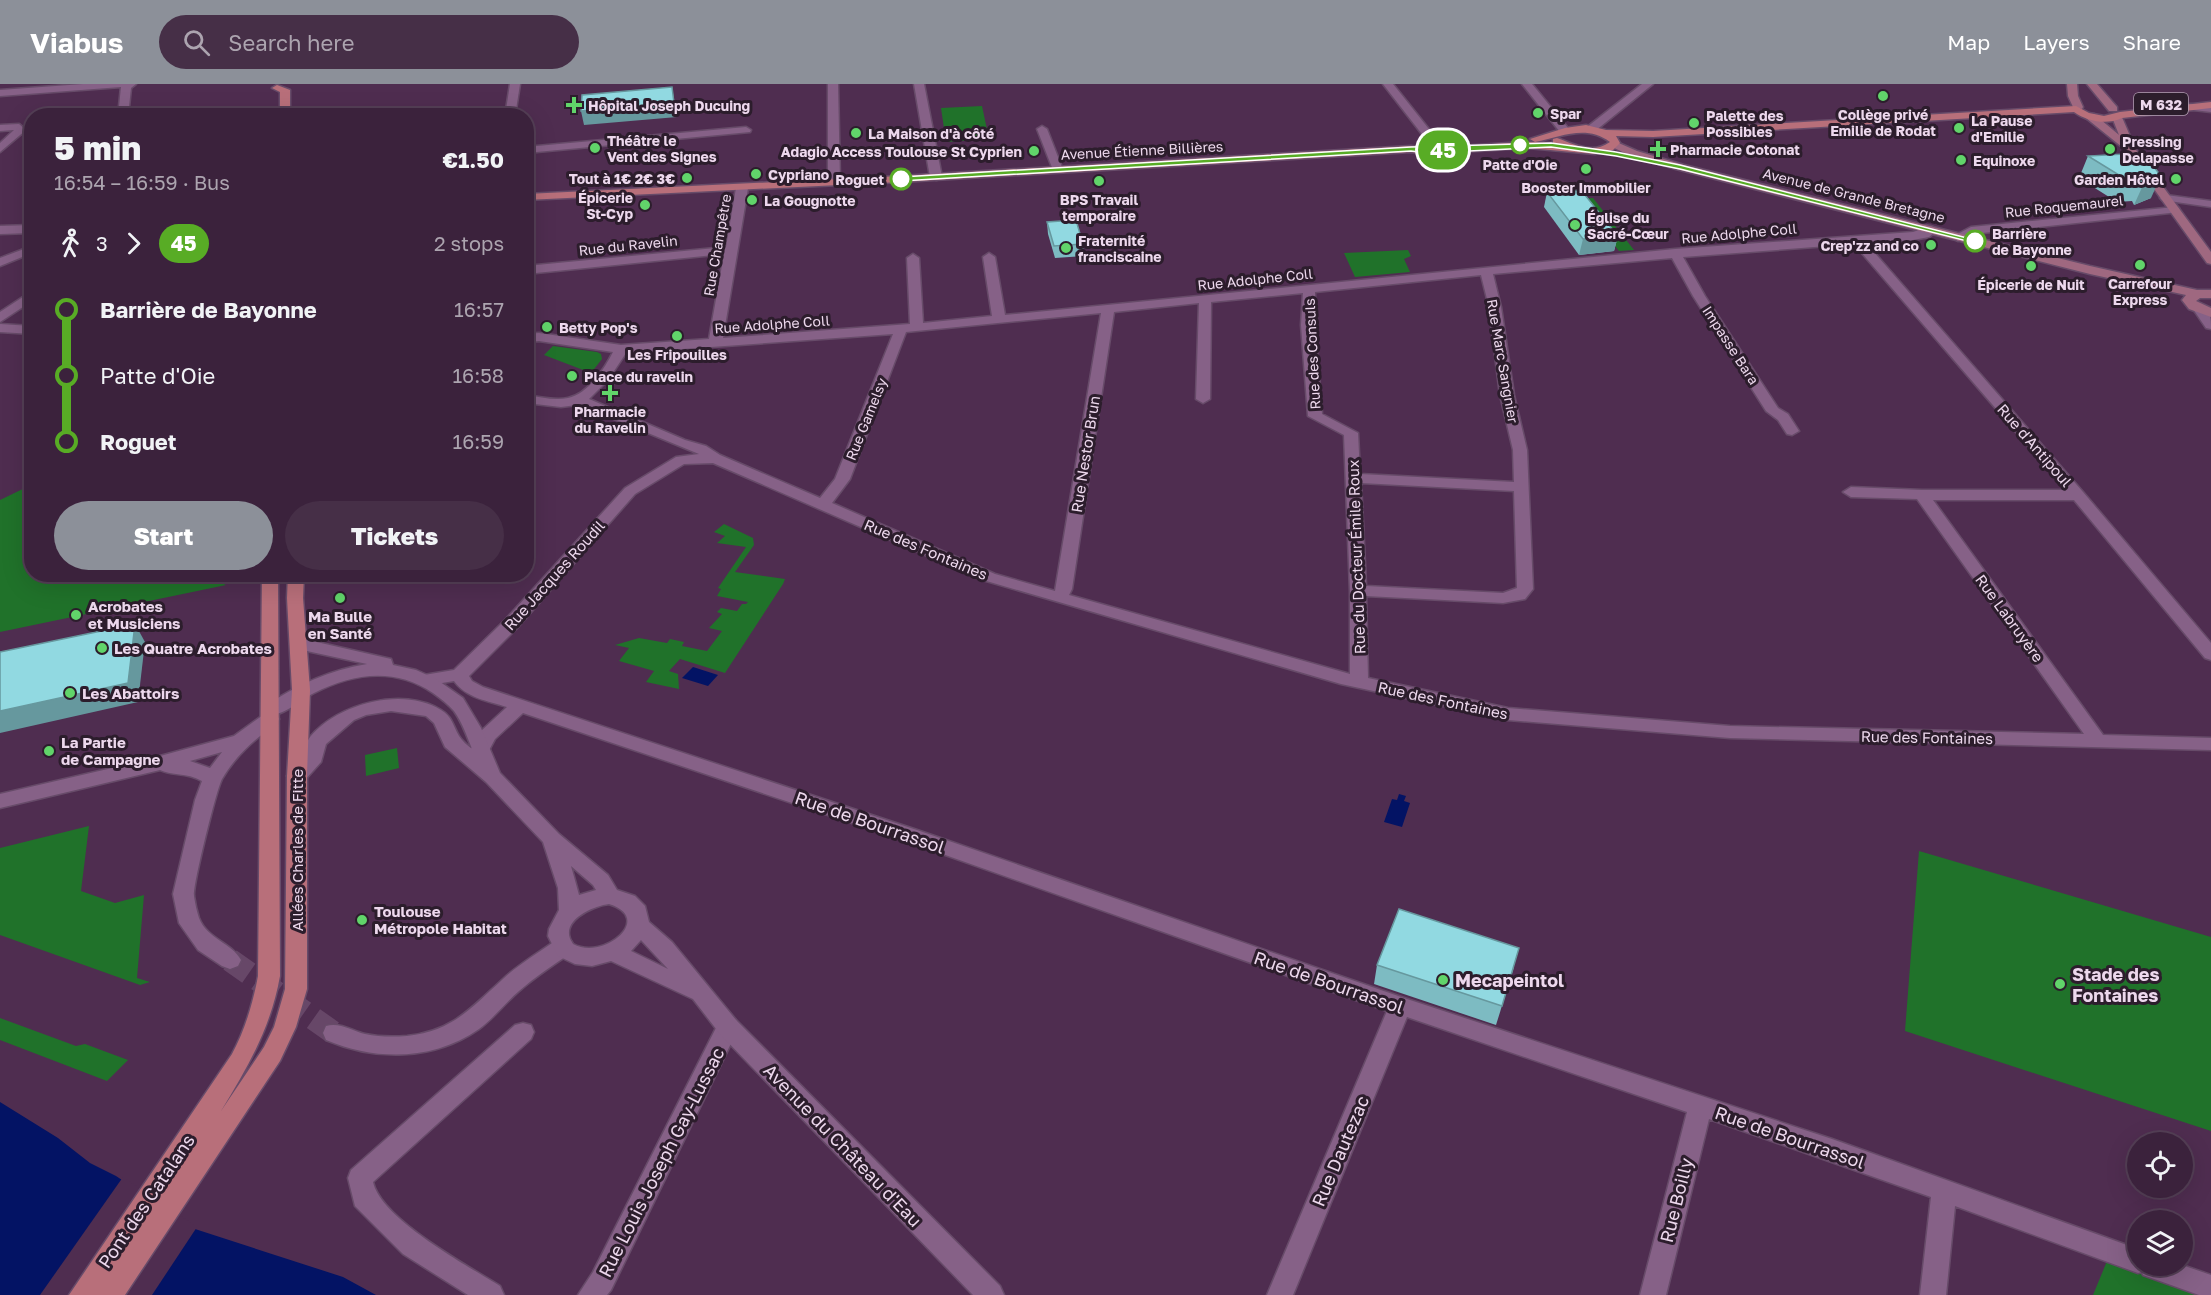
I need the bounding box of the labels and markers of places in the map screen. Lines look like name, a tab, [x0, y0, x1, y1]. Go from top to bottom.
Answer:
marker: Collège privé Emilie de Rodat	[1876, 89, 1890, 103]
marker: Hôpital Joseph Ducuing	[565, 96, 583, 114]
place label: Hôpital Joseph Ducuing	[588, 97, 750, 114]
place label: Spar	[1550, 105, 1582, 122]
marker: Spar	[1531, 106, 1545, 120]
place label: Collège privé Emilie de Rodat	[1830, 106, 1936, 139]
place label: Palette des Possibles	[1706, 107, 1784, 140]
place label: La Pause d'Emilie	[1971, 112, 2032, 145]
marker: Palette des Possibles	[1687, 116, 1701, 130]
marker: La Pause d'Emilie	[1952, 121, 1966, 135]
place label: La Maison d'à côté	[868, 125, 994, 142]
marker: La Maison d'à côté	[849, 126, 863, 140]
place label: Théâtre le Vent des Signes	[607, 132, 717, 165]
place label: Pressing Delapasse	[2122, 133, 2194, 166]
marker: Patte d'Oie	[1511, 136, 1529, 154]
marker: Théâtre le Vent des Signes	[588, 141, 602, 155]
place label: Pharmacie Cotonat	[1670, 141, 1800, 158]
marker: Pharmacie Cotonat	[1651, 142, 1665, 156]
marker: Pressing Delapasse	[2103, 142, 2117, 156]
place label: Adagio Access Toulouse St Cyprien	[781, 143, 1022, 160]
marker: Adagio Access Toulouse St Cyprien	[1027, 144, 1041, 158]
place label: Equinoxe	[1973, 152, 2035, 169]
marker: Equinoxe	[1954, 153, 1968, 167]
place label: Patte d'Oie	[1483, 156, 1557, 173]
marker: Booster Immobilier	[1579, 162, 1593, 176]
place label: Cypriano	[768, 166, 829, 183]
marker: Cypriano	[749, 167, 763, 181]
marker: Roguet	[890, 168, 912, 190]
place label: Tout à 1€ 2€ 3€	[569, 170, 675, 187]
marker: Tout à 1€ 2€ 3€	[680, 171, 694, 185]
place label: Roguet	[835, 171, 884, 188]
place label: Garden Hôtel	[2074, 171, 2164, 188]
marker: Garden Hôtel	[2169, 172, 2183, 186]
marker: BPS Travail temporaire	[1092, 174, 1106, 188]
place label: Booster Immobilier	[1521, 179, 1651, 196]
place label: Épicerie St-Cyp	[578, 189, 633, 222]
place label: BPS Travail temporaire	[1060, 191, 1138, 224]
place label: La Gougnotte	[764, 192, 856, 209]
marker: La Gougnotte	[745, 193, 759, 207]
marker: Épicerie St-Cyp	[638, 198, 652, 212]
place label: Église du Sacré-Cœur	[1587, 209, 1669, 242]
marker: Église du Sacré-Cœur	[1568, 218, 1582, 232]
place label: Barrière de Bayonne	[1992, 225, 2072, 258]
marker: Barrière de Bayonne	[1964, 230, 1986, 252]
place label: Fraternité franciscaine	[1078, 232, 1161, 265]
place label: Crep'zz and co	[1820, 237, 1919, 254]
marker: Crep'zz and co	[1924, 238, 1938, 252]
marker: Fraternité franciscaine	[1059, 241, 1073, 255]
marker: Carrefour Express	[2133, 258, 2147, 272]
marker: Épicerie de Nuit	[2024, 259, 2038, 273]
place label: Carrefour Express	[2108, 275, 2173, 308]
place label: Épicerie de Nuit	[1977, 276, 2085, 293]
place label: Betty Pop's	[559, 319, 638, 336]
marker: Betty Pop's	[540, 320, 554, 334]
marker: Les Fripouilles	[670, 329, 684, 343]
place label: Les Fripouilles	[627, 346, 727, 363]
place label: Place du ravelin	[584, 368, 693, 385]
marker: Place du ravelin	[565, 369, 579, 383]
marker: Pharmacie du Ravelin	[603, 386, 617, 400]
place label: Pharmacie du Ravelin	[574, 403, 646, 436]
marker: Ma Bulle en Santé	[333, 591, 347, 605]
place label: Acrobates et Musiciens	[88, 597, 180, 632]
place label: Ma Bulle en Santé	[308, 607, 372, 642]
marker: Acrobates et Musiciens	[69, 608, 83, 622]
place label: Les Quatre Acrobates	[114, 639, 272, 657]
marker: Les Quatre Acrobates	[95, 641, 109, 655]
place label: Les Abattoirs	[82, 684, 179, 702]
marker: Les Abattoirs	[63, 686, 77, 700]
place label: La Partie de Campagne	[61, 733, 161, 768]
marker: La Partie de Campagne	[42, 744, 56, 758]
place label: Toulouse Métropole Habitat	[374, 902, 507, 937]
marker: Toulouse Métropole Habitat	[355, 913, 369, 927]
place label: Stade des Fontaines	[2072, 963, 2159, 1006]
place label: Mecapeintol	[1455, 969, 1564, 991]
marker: Mecapeintol	[1436, 973, 1450, 987]
marker: Stade des Fontaines	[2053, 977, 2067, 991]

